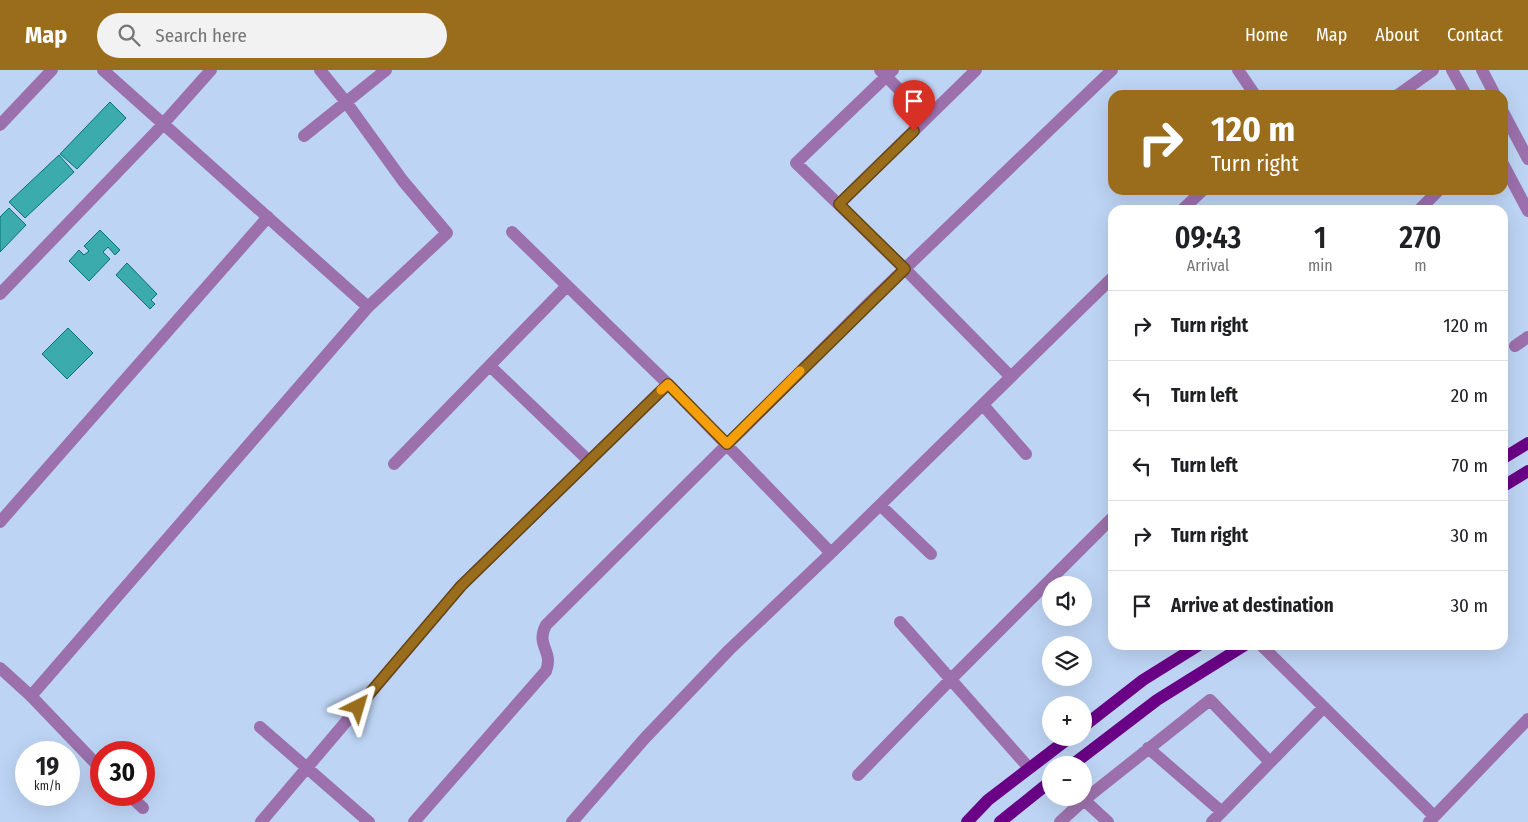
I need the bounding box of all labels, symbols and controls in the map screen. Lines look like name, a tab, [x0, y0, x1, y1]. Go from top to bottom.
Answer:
search box	[97, 13, 447, 58]
text: Map	[25, 21, 67, 49]
icon: search	[115, 21, 143, 49]
text: Search here	[155, 24, 247, 47]
text: Home	[1245, 24, 1288, 46]
text: Map	[1316, 24, 1347, 46]
text: About	[1375, 24, 1419, 46]
text: Contact	[1447, 24, 1503, 46]
pin	[893, 80, 935, 131]
icon: arrive	[900, 87, 928, 115]
text: 120 m	[1211, 108, 1295, 150]
icon: right	[1128, 110, 1193, 175]
text: Turn right	[1211, 150, 1299, 177]
text: 09:43	[1175, 220, 1241, 256]
text: 1	[1314, 220, 1327, 256]
text: 270	[1399, 220, 1441, 256]
text: Arrival	[1187, 256, 1229, 275]
text: min	[1308, 256, 1333, 275]
text: m	[1414, 256, 1427, 275]
icon: right	[1128, 312, 1156, 340]
text: Turn right	[1171, 314, 1248, 337]
text: 120 m	[1443, 314, 1488, 337]
icon: left	[1128, 382, 1156, 410]
text: Turn left	[1171, 384, 1238, 407]
text: 20 m	[1451, 384, 1488, 407]
icon: left	[1128, 452, 1156, 480]
text: Turn left	[1171, 454, 1238, 477]
text: 70 m	[1452, 454, 1488, 477]
icon: right	[1128, 522, 1156, 550]
text: Turn right	[1171, 524, 1248, 547]
text: 30 m	[1450, 524, 1488, 547]
map controls	[1042, 576, 1092, 806]
button: sound	[1042, 576, 1092, 626]
icon: arrive	[1128, 592, 1156, 620]
text: Arrive at destination	[1171, 594, 1334, 617]
text: 30 m	[1450, 594, 1488, 617]
button: layers	[1042, 636, 1092, 686]
position arrow	[331, 680, 383, 732]
button: +	[1042, 696, 1092, 746]
speed limit sign: 30	[90, 741, 155, 806]
text: 19	[36, 752, 59, 782]
button: −	[1042, 756, 1092, 806]
text: km/h	[34, 779, 61, 793]

